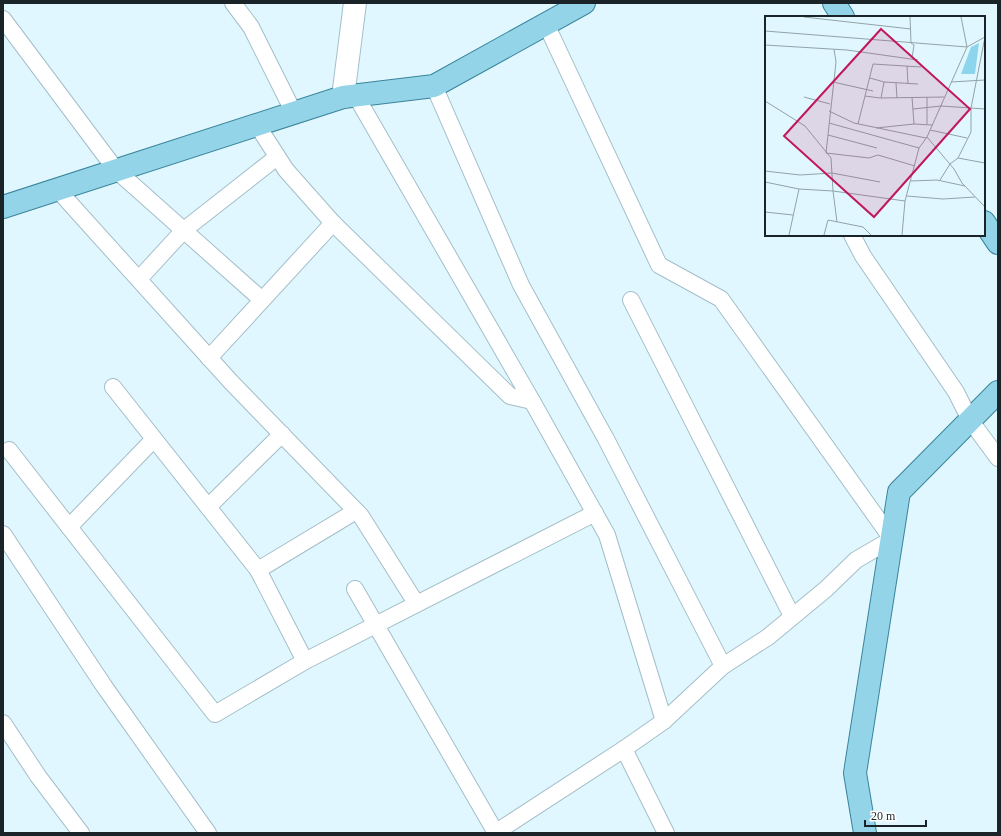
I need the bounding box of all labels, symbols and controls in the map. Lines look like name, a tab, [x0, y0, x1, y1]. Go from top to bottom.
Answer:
inset map	[765, 16, 985, 236]
scale bar	[865, 802, 926, 828]
text: 20 m	[871, 809, 896, 823]

